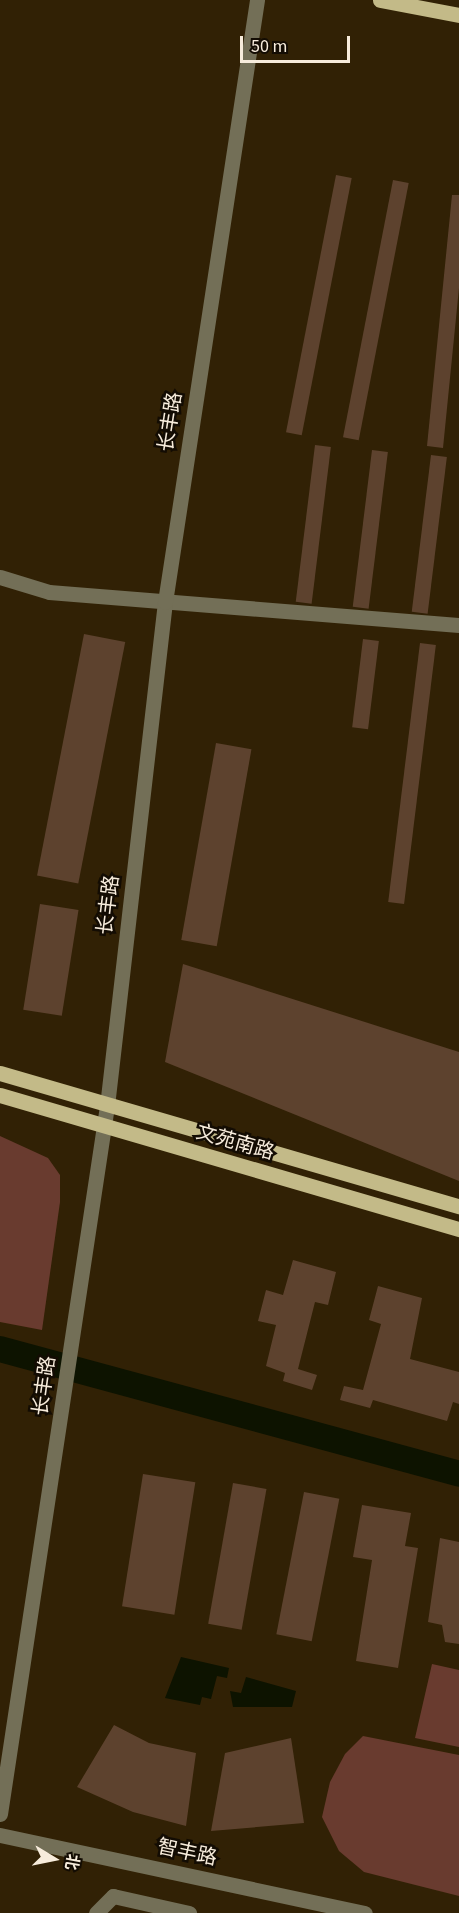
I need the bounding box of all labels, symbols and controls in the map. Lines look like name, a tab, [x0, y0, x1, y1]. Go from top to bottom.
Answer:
scale bar	[243, 24, 352, 62]
text: 50 m	[251, 34, 287, 59]
street label: 长丰路	[154, 390, 188, 454]
street label: 长丰路	[93, 874, 125, 936]
street label: 文苑南路	[193, 1120, 277, 1166]
street label: 长丰路	[29, 1355, 61, 1417]
north arrow	[24, 1829, 84, 1889]
street label: 智丰路	[155, 1835, 219, 1871]
text: 北	[60, 1852, 84, 1872]

